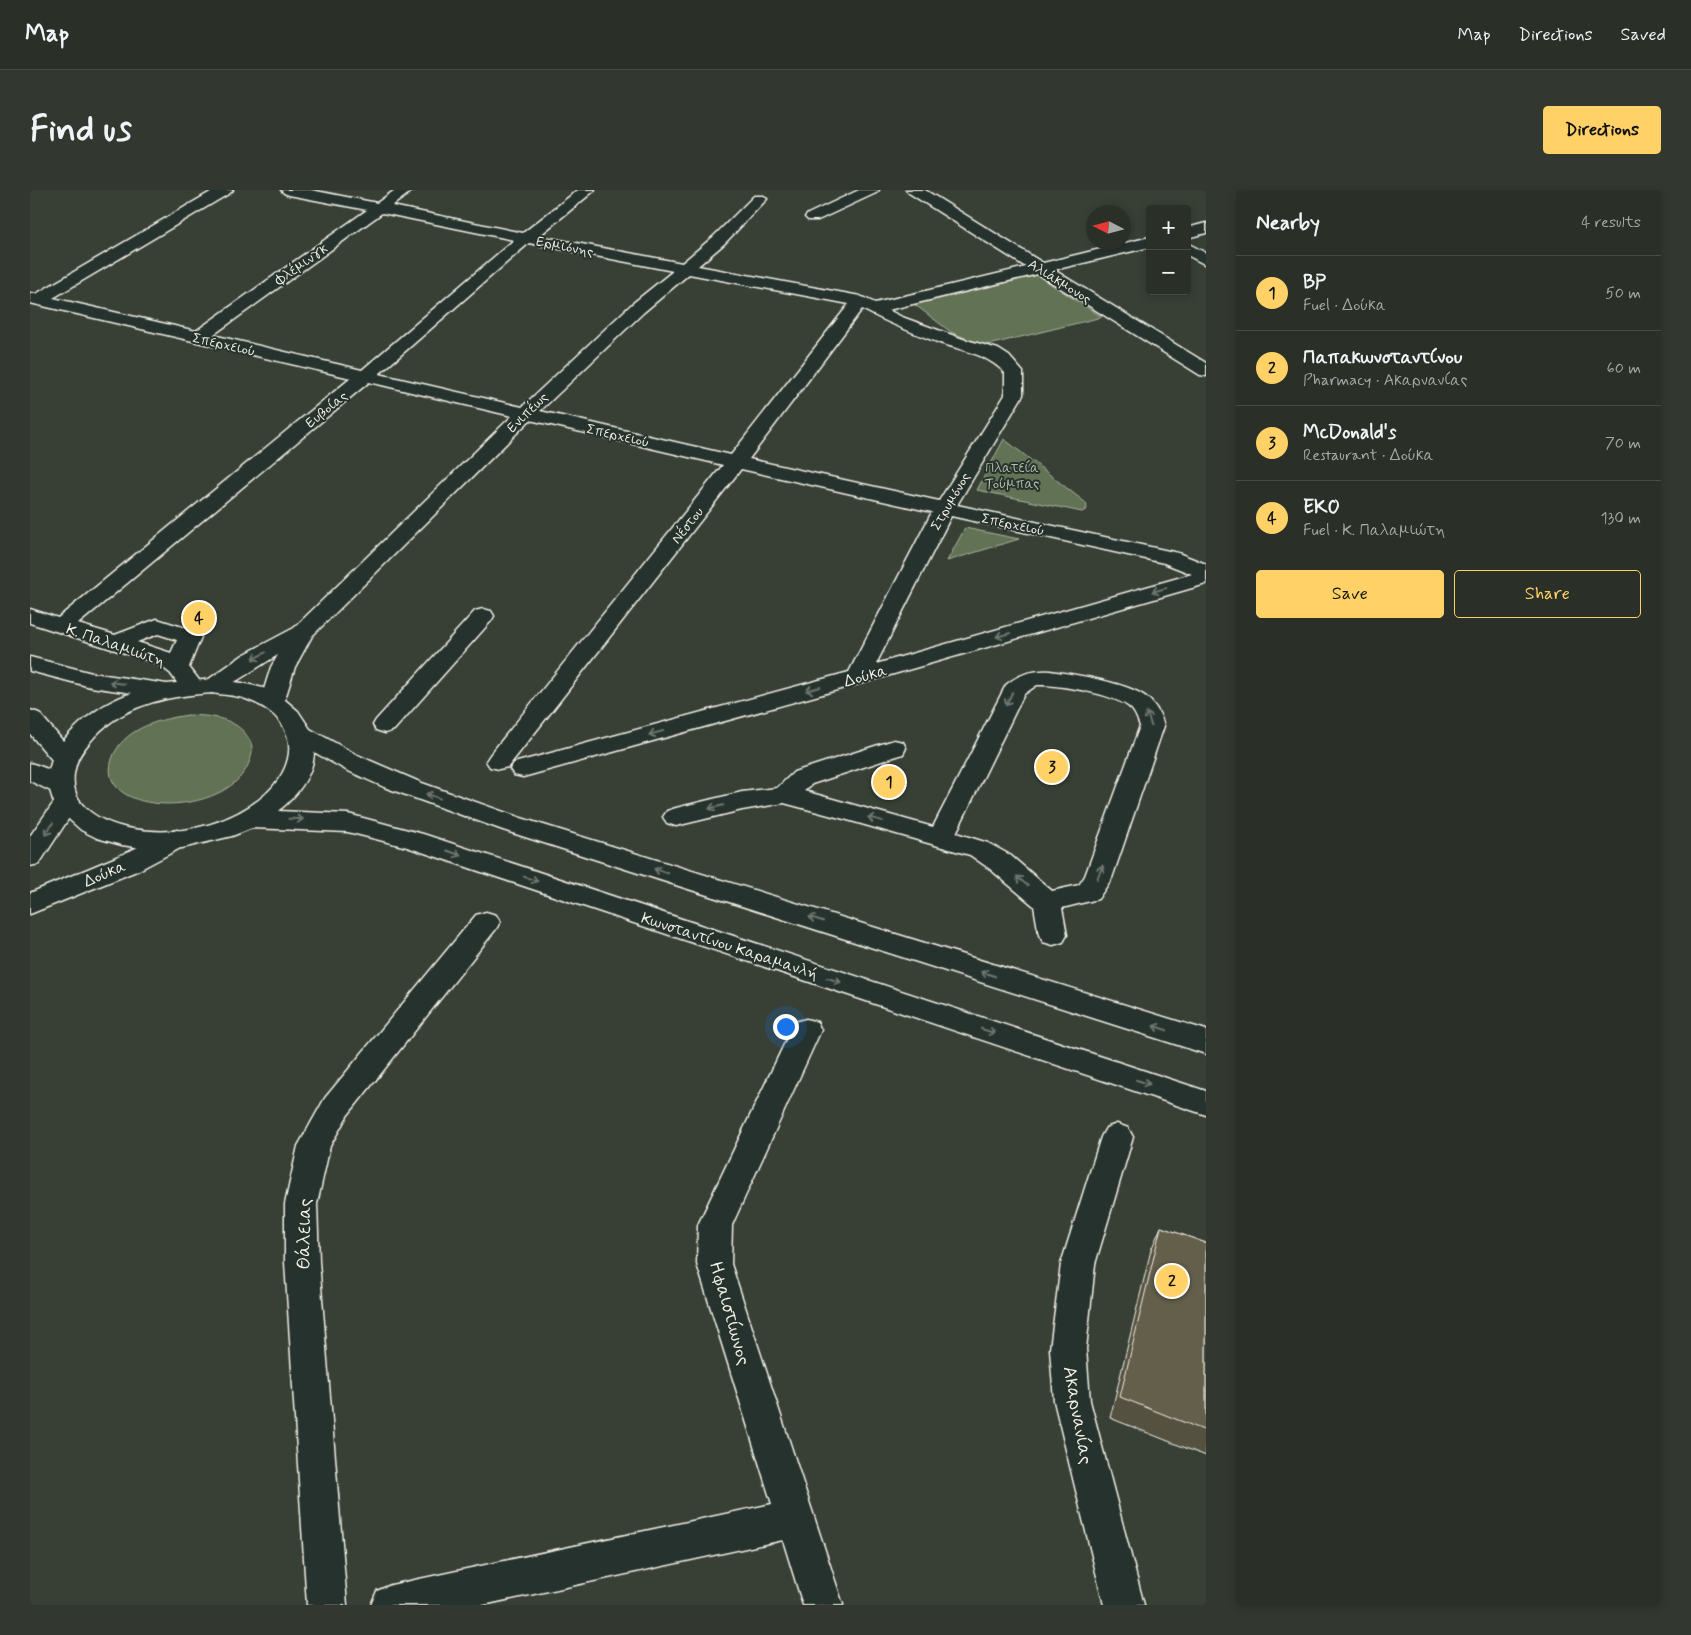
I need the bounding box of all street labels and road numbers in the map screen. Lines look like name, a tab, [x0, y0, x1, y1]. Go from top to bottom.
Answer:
street label: Ερμιόνης	[535, 233, 595, 261]
street label: Φλέμινγκ	[270, 239, 332, 290]
street label: Αλιάκμονος	[1024, 255, 1095, 308]
street label: Σπερχειού	[191, 329, 257, 361]
street label: Ευβοίας	[302, 387, 351, 432]
street label: Ενιπέως	[502, 388, 552, 437]
street label: Σπερχειού	[585, 420, 651, 452]
street label: Στρυμόνος	[927, 469, 975, 534]
street label: Νέστου	[667, 503, 708, 548]
street label: Σπερχειού	[980, 510, 1046, 540]
street label: Κ. Παλαμιώτη	[63, 619, 168, 672]
street label: Δούκα	[841, 660, 889, 693]
street label: Δούκα	[80, 856, 129, 893]
street label: Κωνσταντίνου Καραμανλή	[638, 908, 821, 985]
street label: Θάλειας	[291, 1198, 318, 1270]
street label: Ηφαιστίωνος	[703, 1259, 756, 1368]
street label: Ακαρνανίας	[1057, 1364, 1098, 1466]

